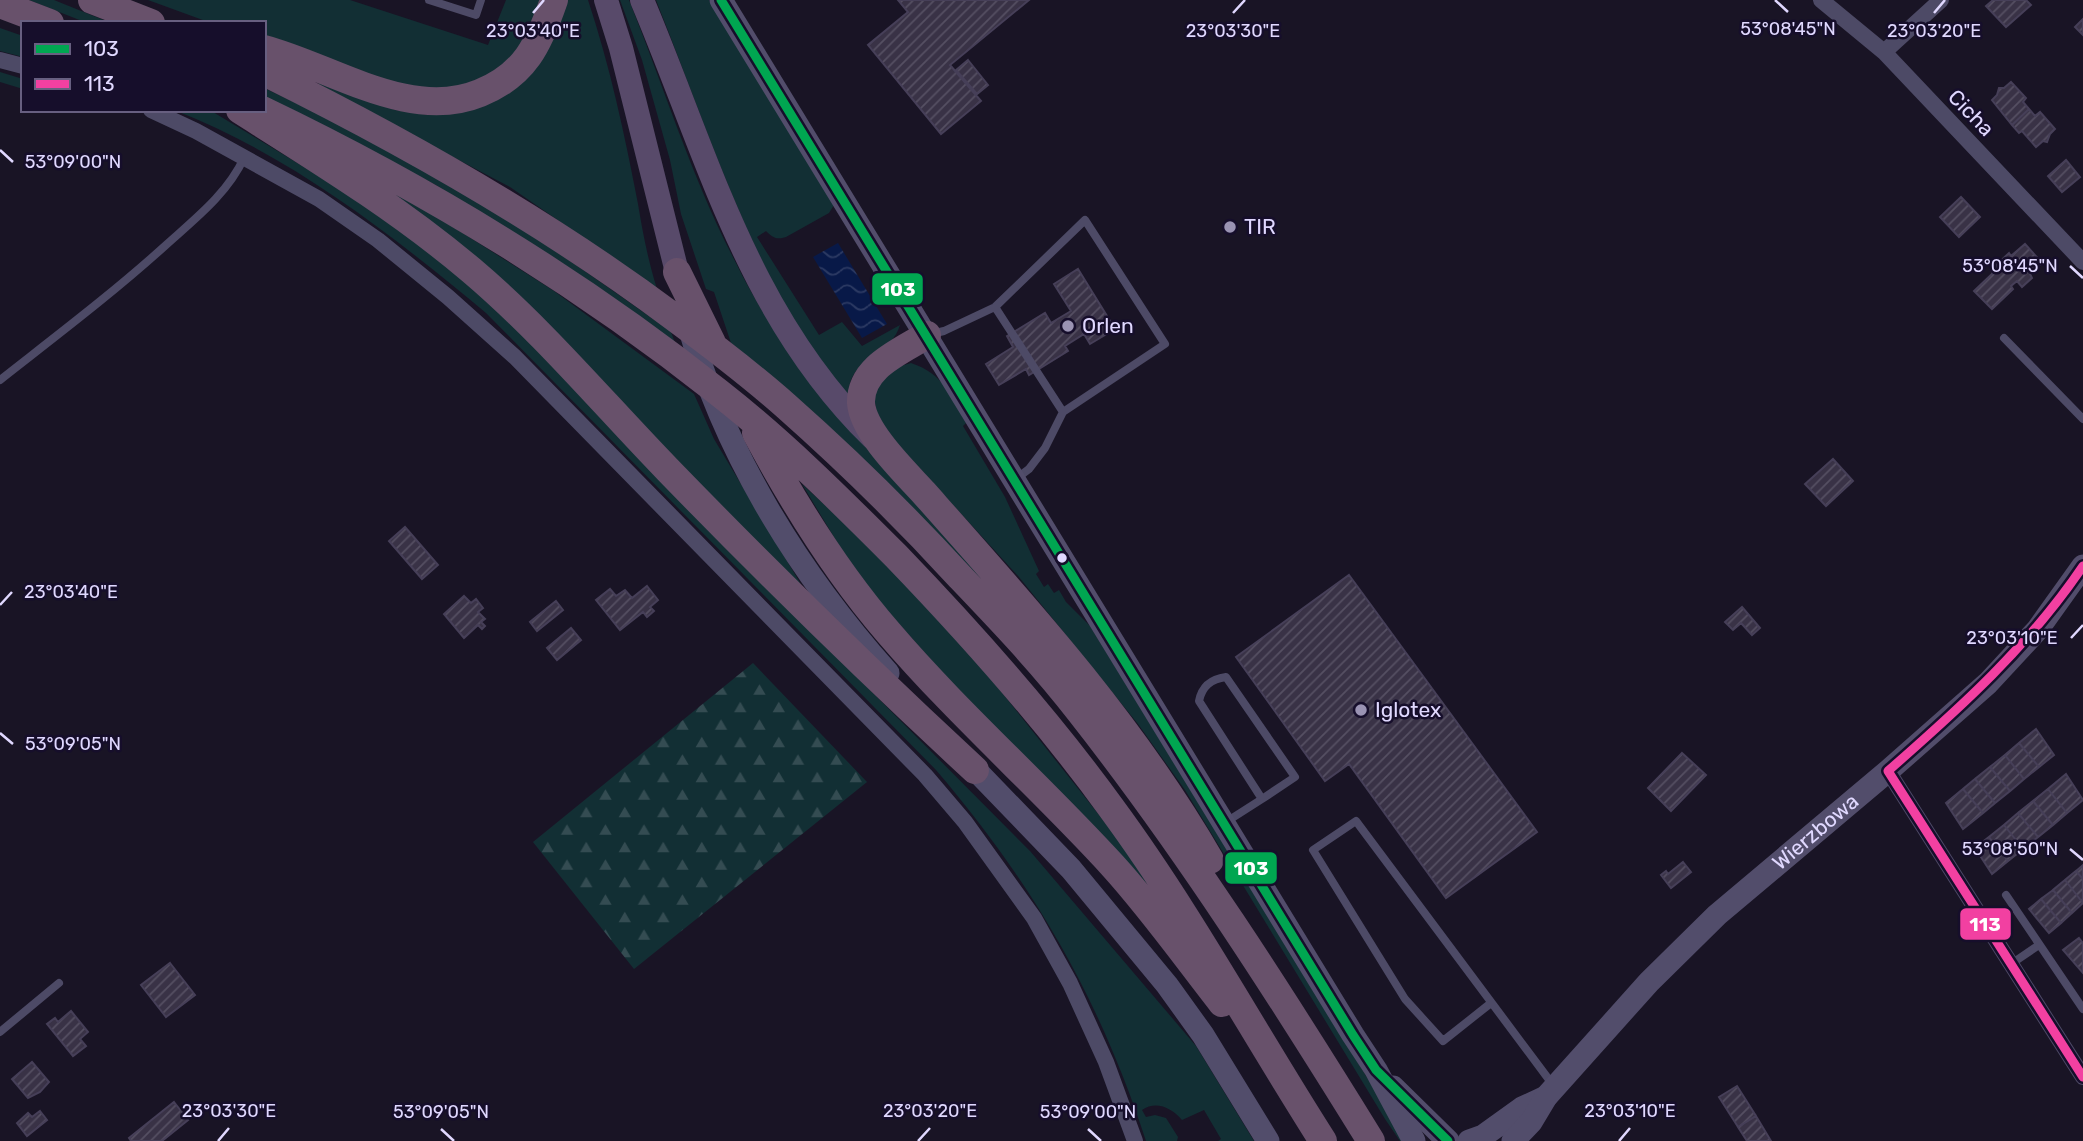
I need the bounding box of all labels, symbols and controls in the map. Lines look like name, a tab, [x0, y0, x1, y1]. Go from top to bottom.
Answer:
text: 53°08'45"N	[1740, 18, 1836, 40]
text: 23°03'40"E	[486, 20, 580, 42]
text: 23°03'30"E	[1186, 20, 1280, 42]
text: 23°03'20"E	[1887, 20, 1981, 42]
legend	[21, 21, 266, 112]
text: 103	[84, 36, 119, 61]
text: 113	[84, 71, 115, 96]
street label: Cicha	[1943, 84, 1999, 141]
text: 53°09'00"N	[25, 151, 121, 173]
place label: TIR	[1244, 214, 1276, 239]
marker: TIR	[1222, 219, 1238, 235]
text: 53°08'45"N	[1962, 255, 2058, 277]
line badge: 103	[871, 272, 924, 306]
text: 103	[881, 278, 915, 301]
place label: Orlen	[1082, 313, 1134, 338]
marker: Orlen	[1060, 318, 1076, 334]
unlabelled marker	[1055, 551, 1069, 565]
text: 23°03'40"E	[24, 581, 118, 603]
text: 23°03'10"E	[1966, 627, 2058, 649]
place label: Iglotex	[1375, 697, 1441, 722]
marker: Iglotex	[1353, 702, 1369, 718]
text: 53°09'05"N	[25, 733, 121, 755]
street label: Wierzbowa	[1767, 788, 1863, 875]
text: 53°08'50"N	[1962, 838, 2058, 860]
line badge: 103	[1224, 851, 1278, 885]
text: 103	[1234, 857, 1268, 880]
line badge: 113	[1959, 907, 2012, 941]
text: 113	[1969, 913, 2001, 936]
text: 23°03'30"E	[182, 1100, 276, 1122]
text: 23°03'20"E	[883, 1100, 977, 1122]
text: 23°03'10"E	[1584, 1100, 1676, 1122]
text: 53°09'05"N	[393, 1101, 489, 1123]
text: 53°09'00"N	[1040, 1101, 1136, 1123]

